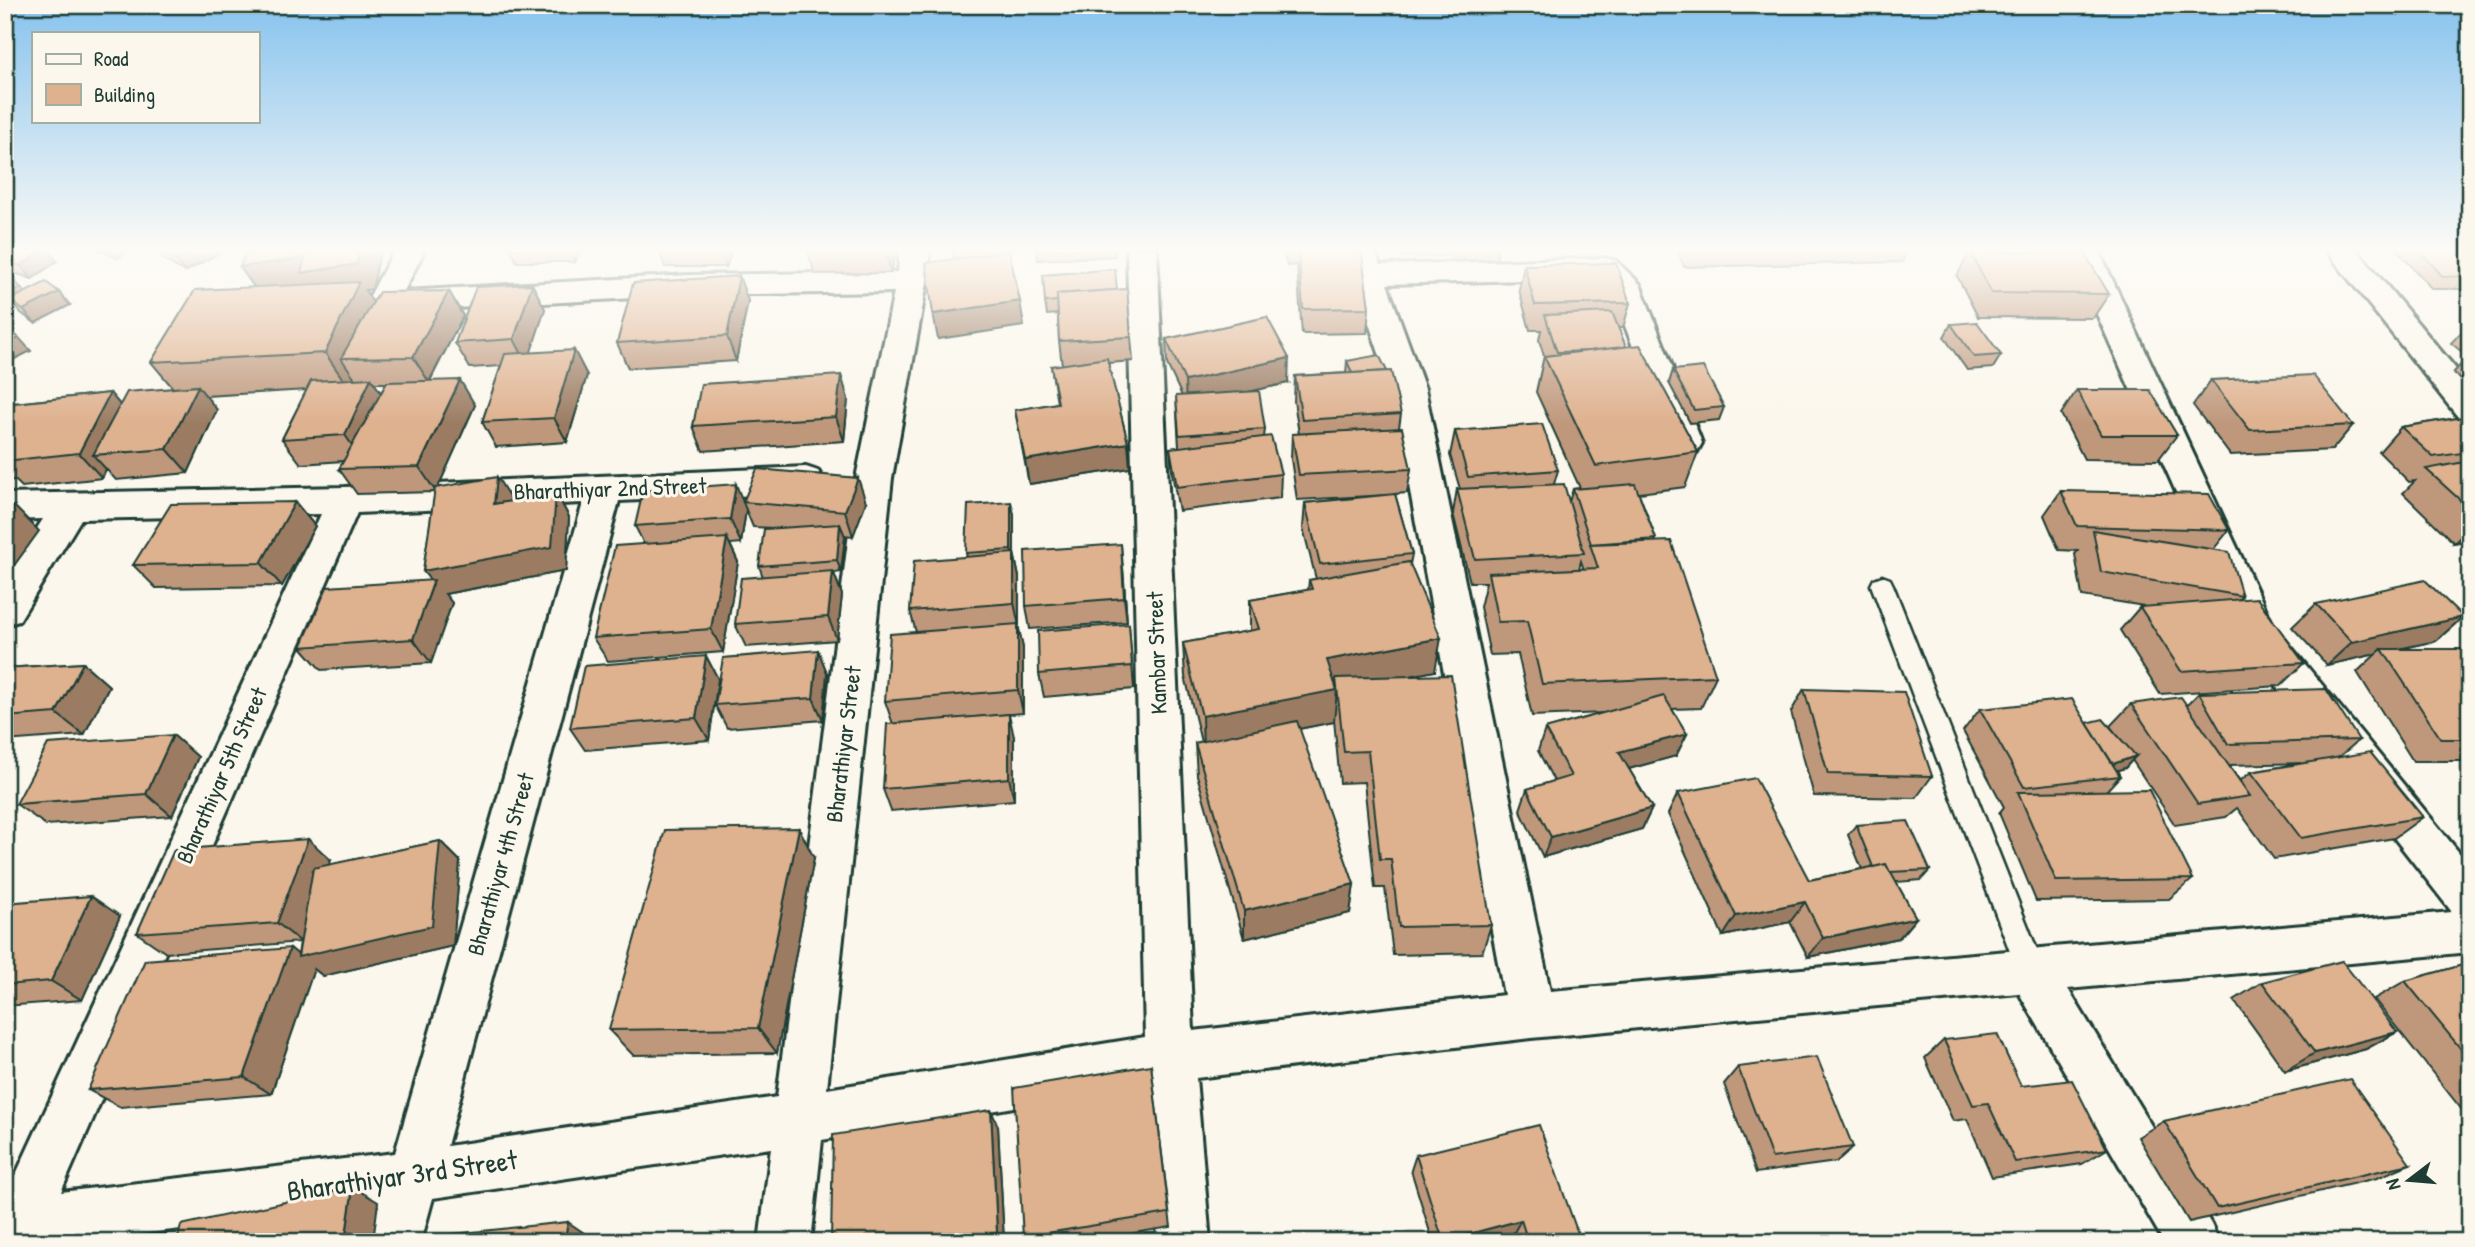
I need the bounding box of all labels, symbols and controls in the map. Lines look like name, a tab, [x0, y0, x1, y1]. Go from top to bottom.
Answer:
legend	[32, 32, 259, 122]
text: Road	[94, 44, 128, 73]
text: Building	[94, 80, 155, 109]
street label: Bharathiyar 2nd Street	[513, 469, 708, 507]
street label: Kambar Street	[1138, 590, 1174, 715]
street label: Bharathiyar Street	[818, 663, 868, 824]
street label: Bharathiyar 5th Street	[168, 681, 274, 868]
street label: Bharathiyar 4th Street	[459, 768, 541, 959]
street label: Bharathiyar 3rd Street	[284, 1140, 520, 1210]
north arrow	[2374, 1146, 2444, 1216]
text: N	[2379, 1176, 2407, 1193]

